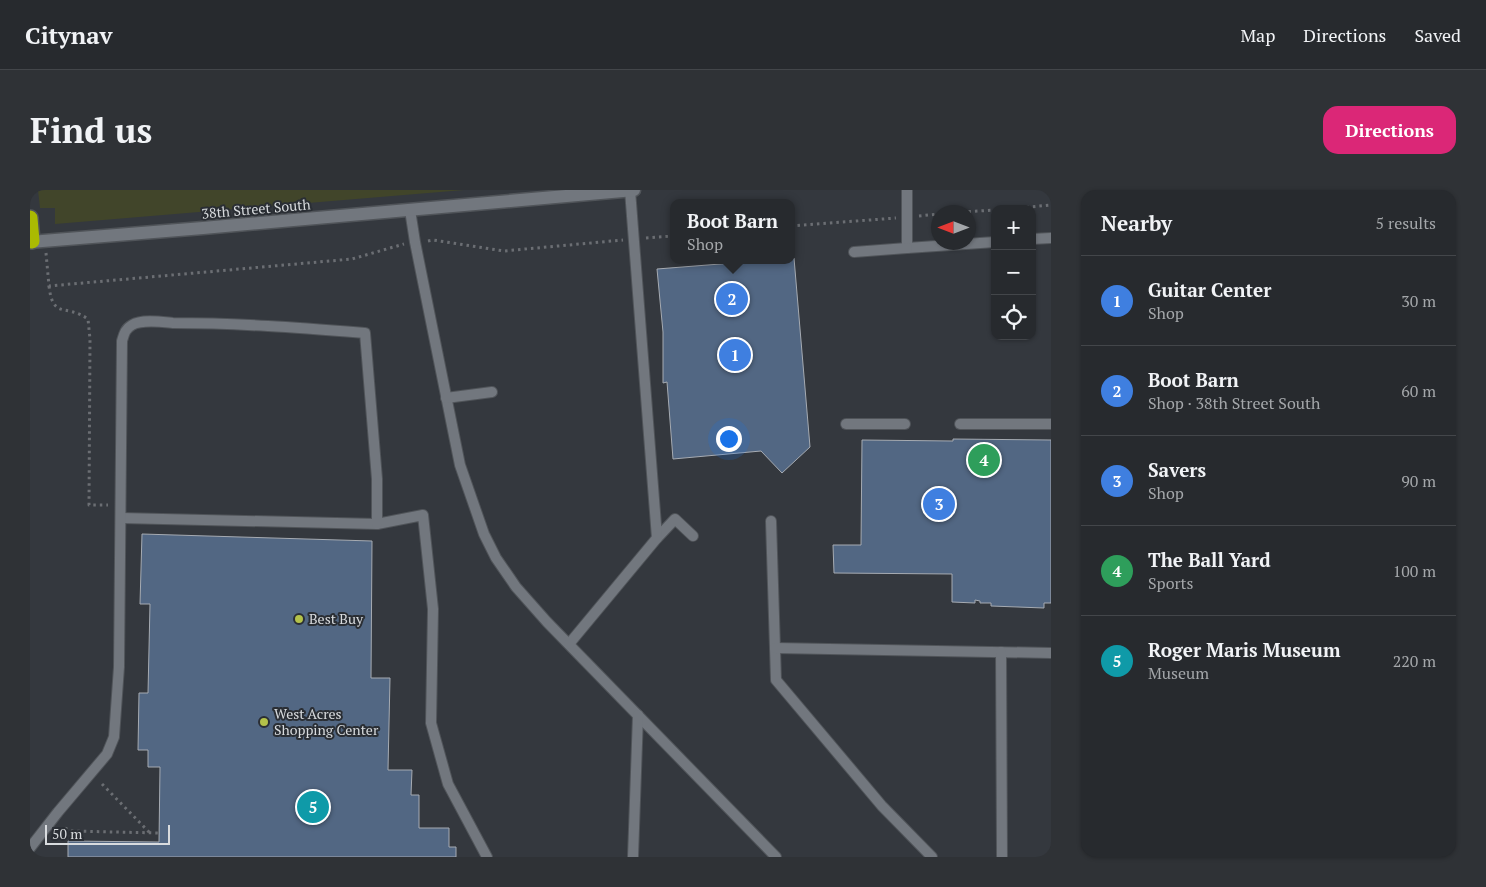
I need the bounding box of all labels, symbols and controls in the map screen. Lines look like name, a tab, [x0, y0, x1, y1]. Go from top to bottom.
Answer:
text: Citynav	[25, 19, 112, 51]
text: Map	[1240, 23, 1275, 47]
text: Directions	[1303, 23, 1386, 47]
text: Saved	[1414, 23, 1461, 47]
button: Directions	[1323, 106, 1456, 154]
text: Find us	[30, 107, 152, 153]
street label: 38th Street South	[201, 194, 311, 223]
popup	[670, 199, 795, 264]
north arrow	[931, 205, 976, 250]
map controls	[991, 205, 1036, 340]
button: +	[991, 205, 1036, 250]
text: Boot Barn	[687, 208, 778, 233]
text: Nearby	[1101, 209, 1172, 237]
text: 5 results	[1376, 212, 1436, 234]
text: Shop	[687, 233, 723, 255]
button: −	[991, 250, 1036, 295]
text: Guitar Center	[1148, 277, 1271, 302]
pin: 2	[716, 280, 748, 318]
text: 1	[1112, 290, 1122, 312]
text: 30 m	[1401, 290, 1436, 312]
button: locate	[991, 295, 1036, 340]
text: Shop	[1148, 302, 1184, 324]
pin: 1	[719, 336, 751, 374]
text: Boot Barn	[1148, 367, 1239, 392]
text: 2	[1112, 380, 1122, 402]
text: 60 m	[1401, 380, 1436, 402]
text: Shop · 38th Street South	[1148, 392, 1320, 414]
your location	[716, 426, 742, 452]
pin: 4	[968, 441, 1000, 479]
text: Savers	[1148, 457, 1206, 482]
text: 3	[1112, 470, 1122, 492]
text: 90 m	[1401, 470, 1436, 492]
text: Shop	[1148, 482, 1184, 504]
pin: 3	[923, 485, 955, 523]
text: The Ball Yard	[1148, 547, 1271, 572]
text: 4	[1112, 560, 1122, 582]
text: 100 m	[1393, 560, 1436, 582]
text: Sports	[1148, 572, 1194, 594]
place label: Best Buy	[309, 609, 364, 628]
marker: Best Buy	[293, 613, 305, 625]
text: Roger Maris Museum	[1148, 637, 1340, 662]
text: 5	[1112, 650, 1122, 672]
text: 220 m	[1393, 650, 1436, 672]
text: Museum	[1148, 662, 1209, 684]
place label: West Acres Shopping Center	[274, 704, 379, 739]
marker: West Acres Shopping Center	[258, 716, 270, 728]
pin: 5	[297, 788, 329, 826]
scale bar	[45, 822, 170, 845]
text: 50 m	[52, 824, 82, 843]

